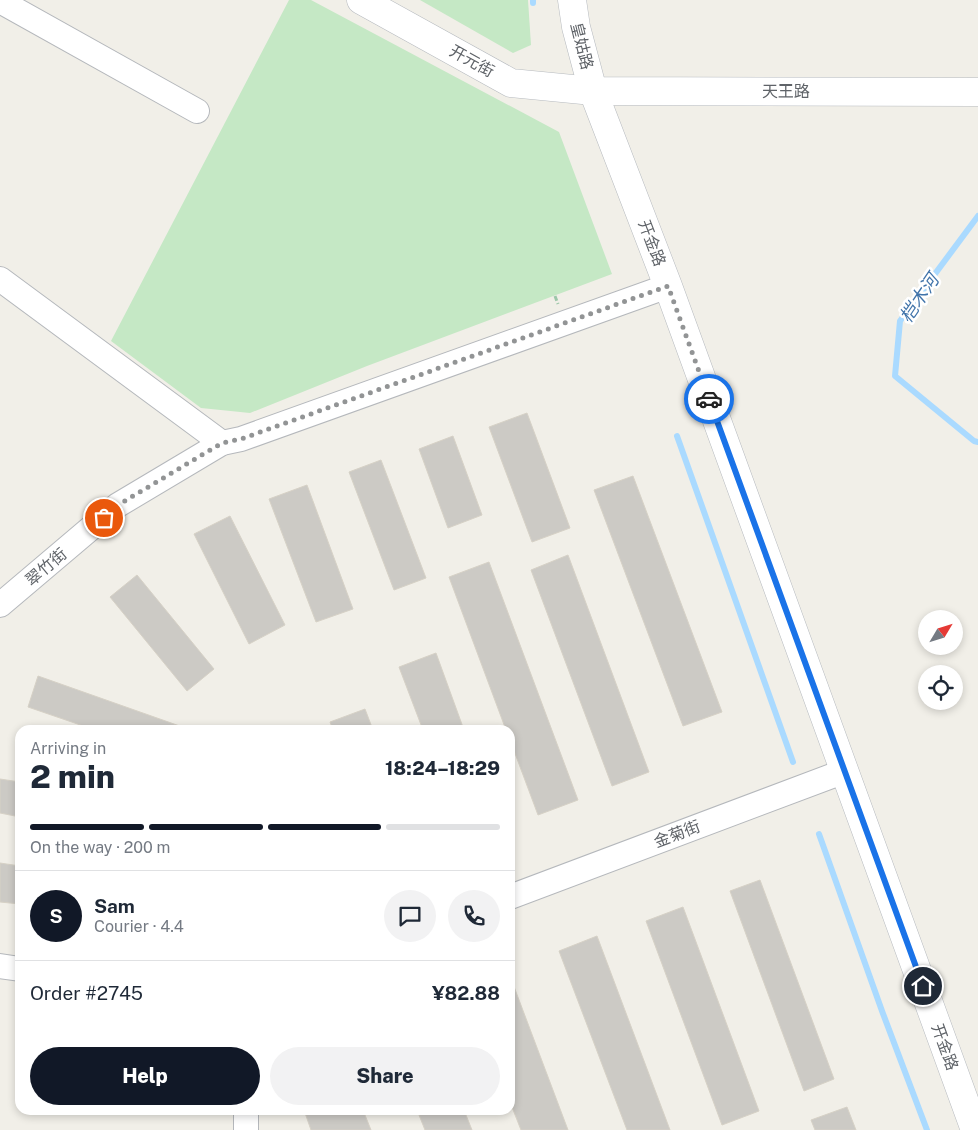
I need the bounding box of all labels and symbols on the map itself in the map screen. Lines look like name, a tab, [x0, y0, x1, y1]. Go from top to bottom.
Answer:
street label: 皇姑路	[567, 20, 597, 72]
street label: 开元街	[446, 41, 498, 81]
street label: 天王路	[762, 82, 810, 101]
street label: 开金路	[635, 217, 669, 269]
water label: 桤木河	[895, 267, 944, 326]
courier	[684, 374, 734, 424]
pin	[83, 497, 125, 539]
street label: 翠竹街	[22, 544, 70, 590]
north arrow	[918, 610, 962, 655]
street label: 金菊街	[651, 817, 703, 851]
pin	[902, 965, 944, 1007]
street label: 开金路	[928, 1021, 962, 1073]

